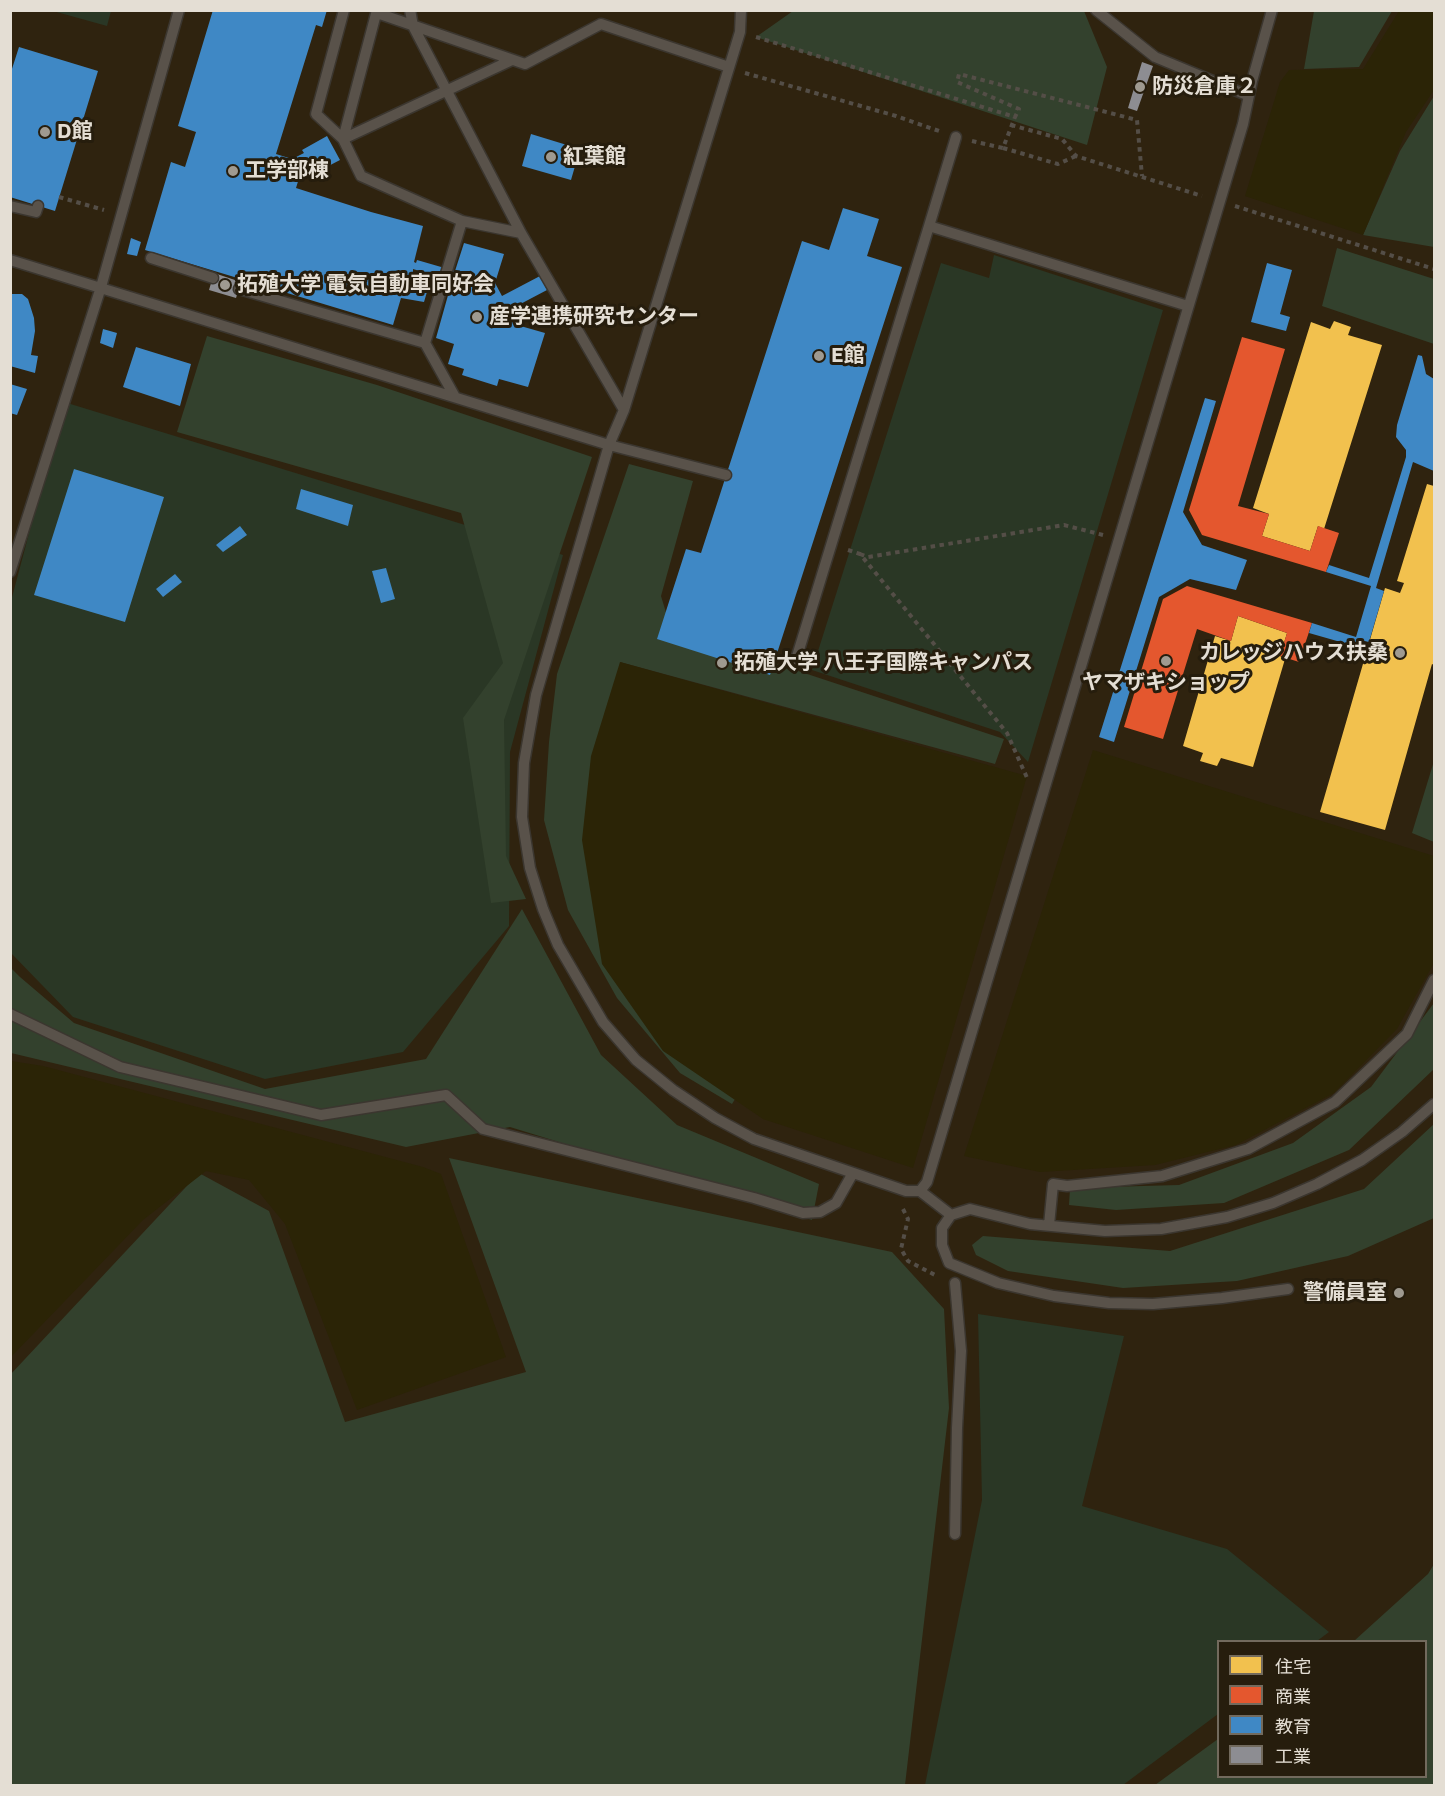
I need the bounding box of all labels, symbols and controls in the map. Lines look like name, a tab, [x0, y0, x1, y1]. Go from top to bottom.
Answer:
place label: 防災倉庫２	[1152, 74, 1257, 100]
marker: 防災倉庫２	[1133, 80, 1147, 94]
place label: D館	[57, 119, 93, 145]
marker: D館	[38, 125, 52, 139]
place label: 紅葉館	[563, 144, 626, 170]
marker: 紅葉館	[544, 150, 558, 164]
place label: 工学部棟	[245, 158, 329, 184]
marker: 工学部棟	[226, 164, 240, 178]
place label: 拓殖大学 電気自動車同好会	[237, 272, 494, 298]
marker: 拓殖大学 電気自動車同好会	[218, 278, 232, 292]
place label: 産学連携研究センター	[489, 304, 699, 330]
marker: 産学連携研究センター	[470, 310, 484, 324]
place label: E館	[831, 343, 865, 369]
marker: E館	[812, 349, 826, 363]
place label: カレッジハウス扶桑	[1199, 640, 1388, 666]
marker: カレッジハウス扶桑	[1393, 646, 1407, 660]
place label: 拓殖大学 八王子国際キャンパス	[734, 650, 1033, 676]
marker: ヤマザキショップ	[1159, 654, 1173, 668]
marker: 拓殖大学 八王子国際キャンパス	[715, 656, 729, 670]
place label: ヤマザキショップ	[1082, 670, 1250, 696]
place label: 警備員室	[1303, 1280, 1387, 1306]
marker: 警備員室	[1392, 1286, 1406, 1300]
legend	[1217, 1640, 1427, 1778]
text: 住宅	[1275, 1655, 1311, 1678]
text: 商業	[1275, 1685, 1311, 1708]
text: 教育	[1275, 1715, 1311, 1738]
text: 工業	[1275, 1745, 1311, 1768]

